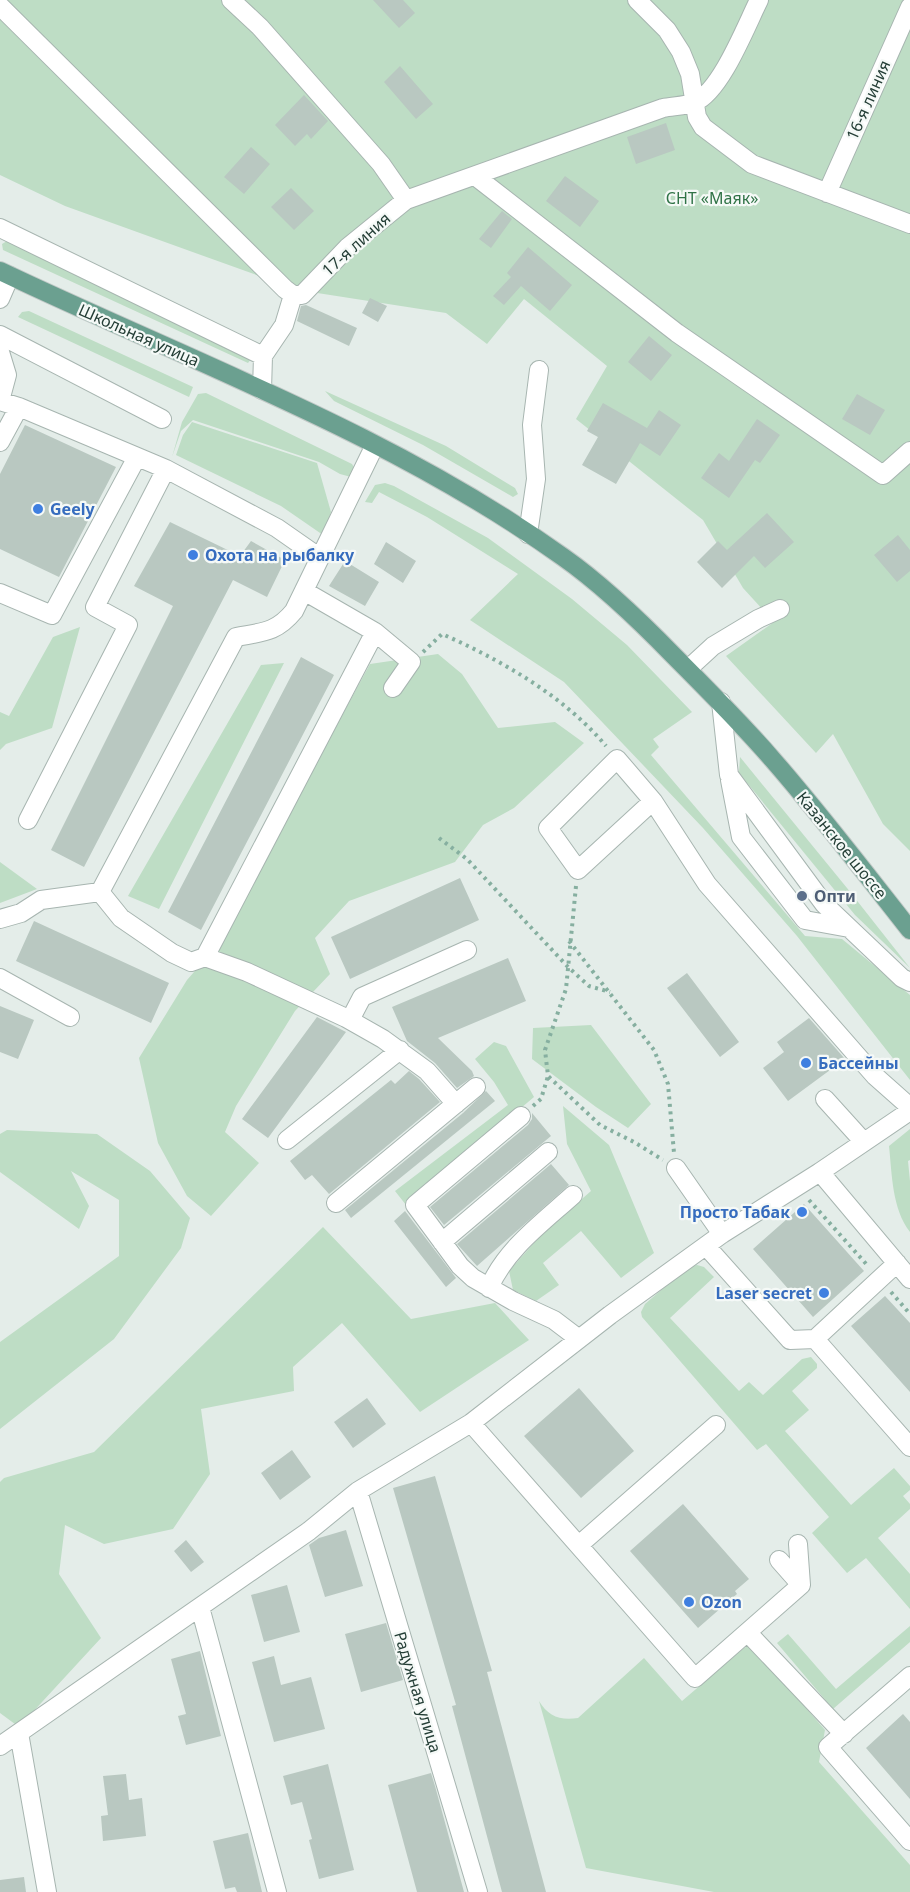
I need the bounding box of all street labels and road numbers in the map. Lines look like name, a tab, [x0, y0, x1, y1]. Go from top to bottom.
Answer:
street label: 16-я линия	[841, 57, 895, 143]
street label: 17-я линия	[317, 207, 395, 281]
street label: Школьная улица	[75, 299, 203, 371]
street label: Казанское шоссе	[792, 787, 892, 903]
street label: Радужная улица	[389, 1629, 447, 1755]

